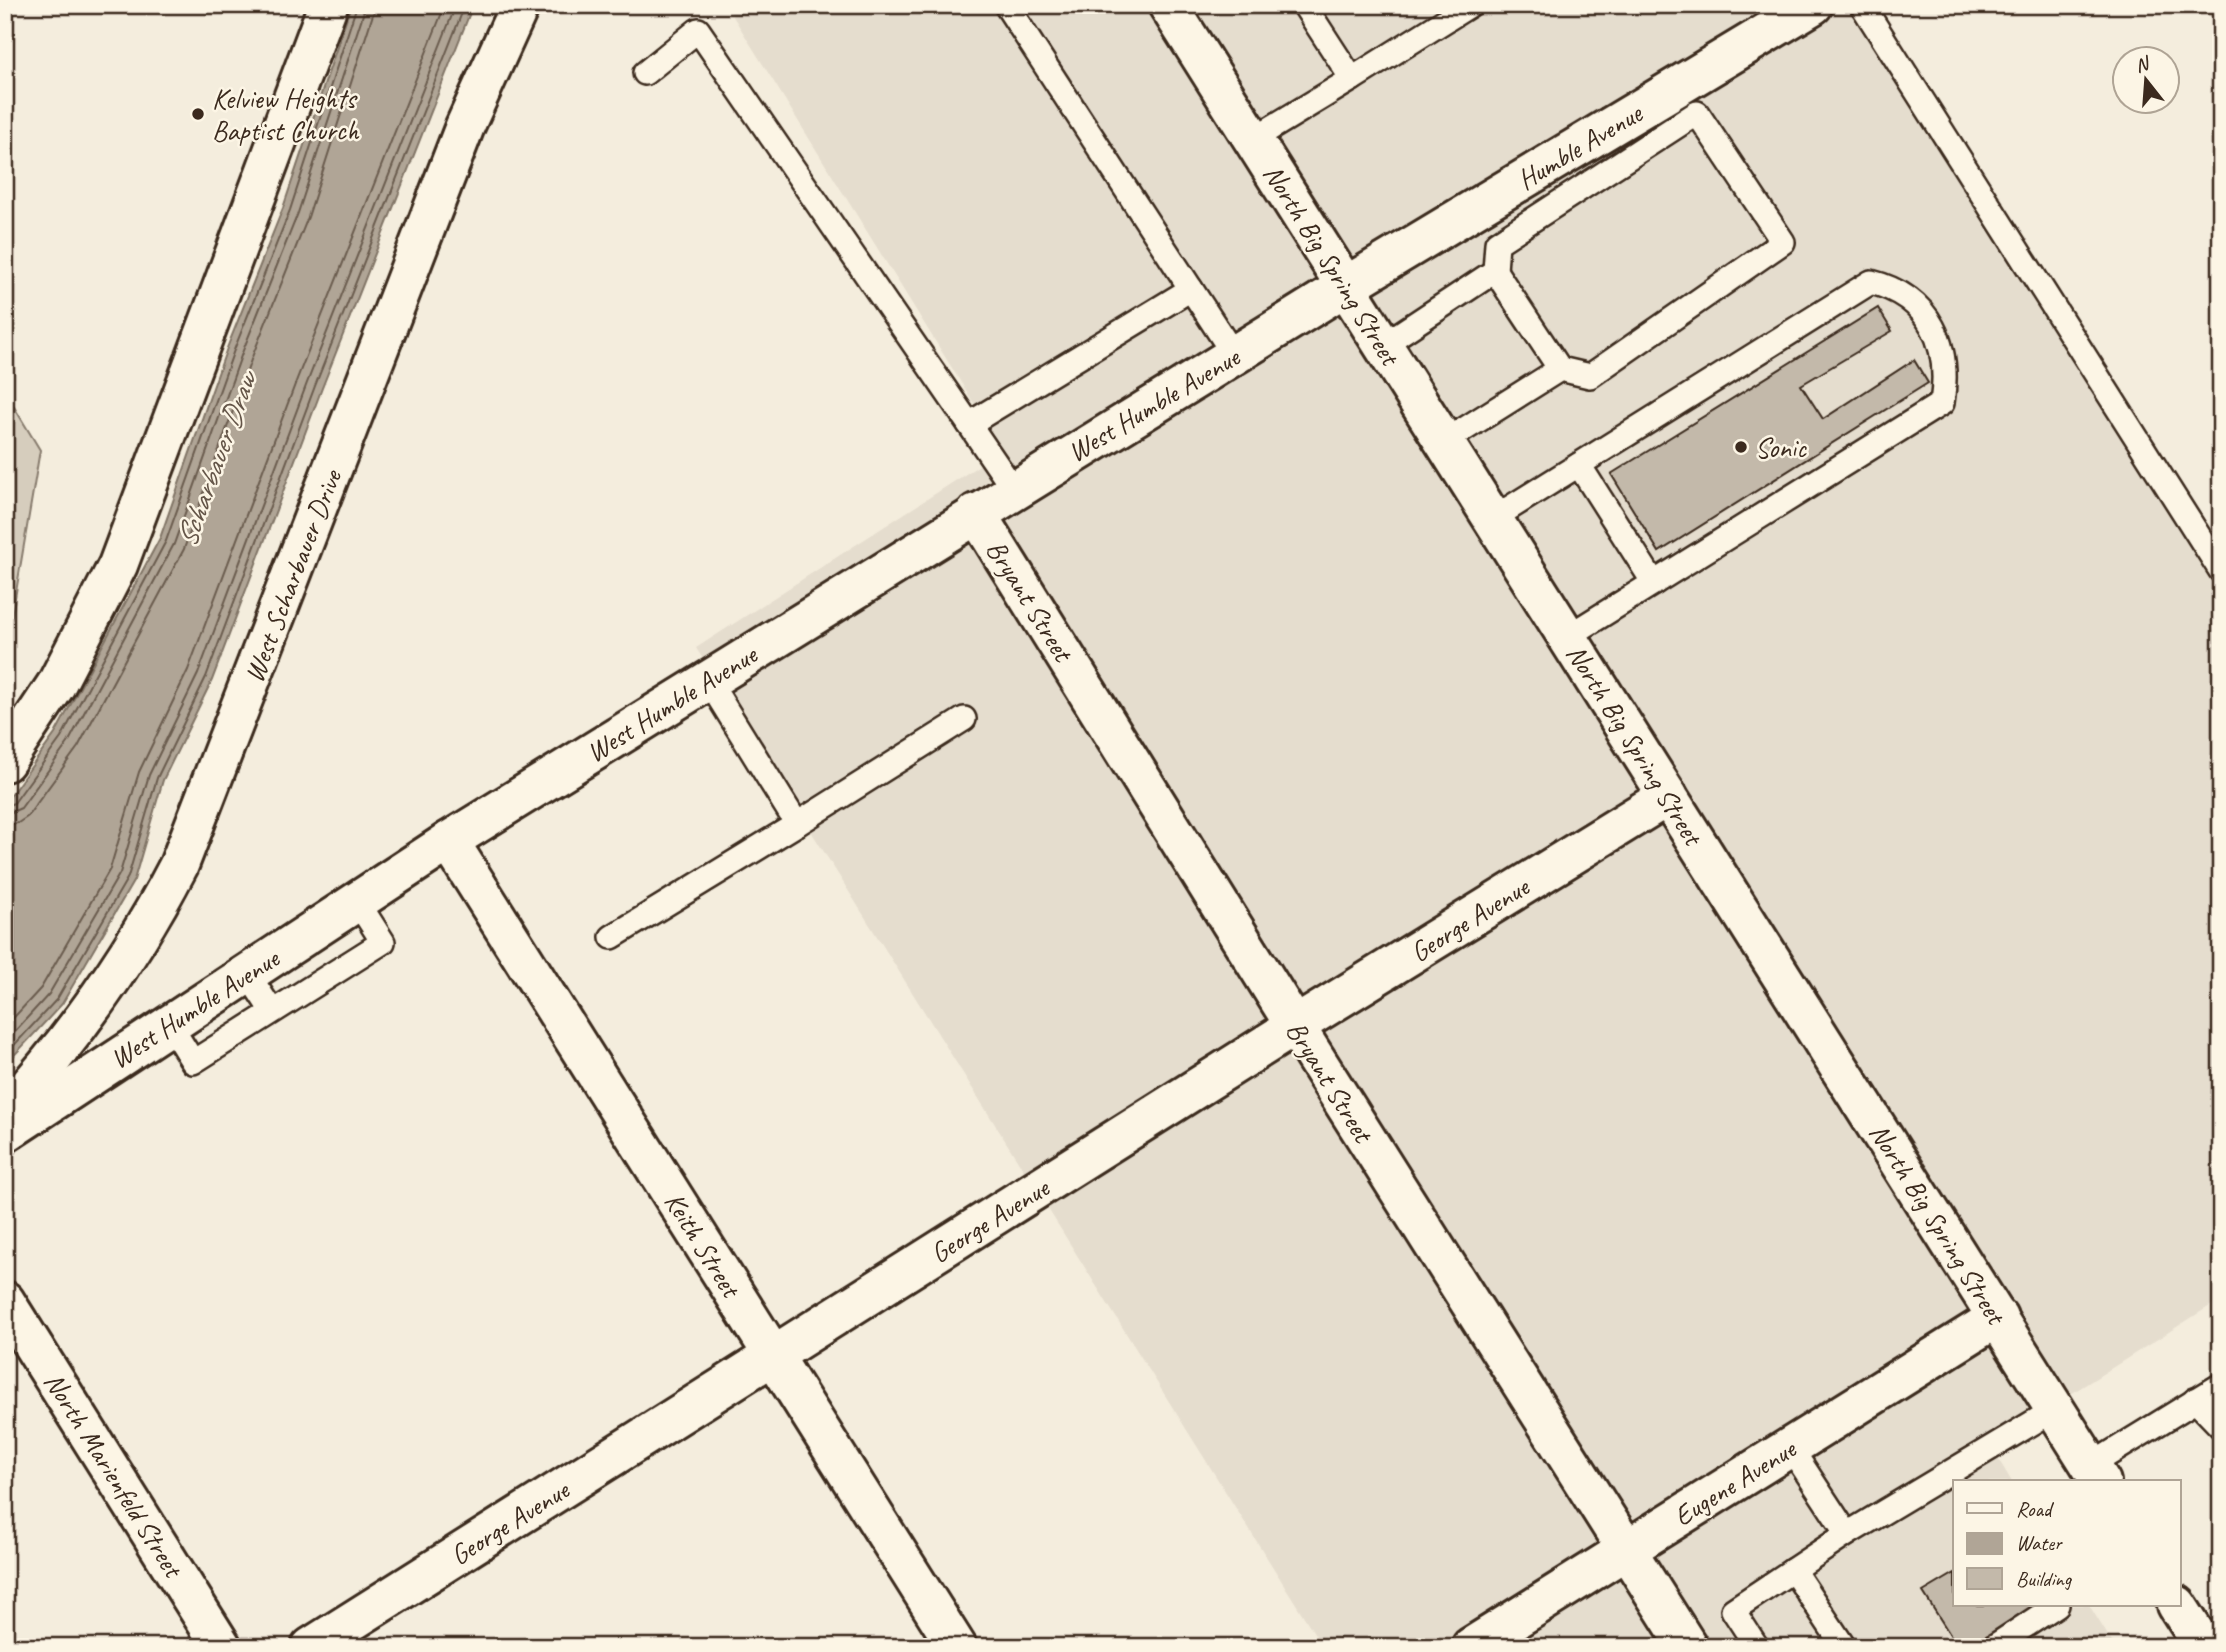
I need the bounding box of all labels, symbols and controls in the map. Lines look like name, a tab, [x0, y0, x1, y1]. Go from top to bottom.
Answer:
north arrow	[2110, 46, 2180, 116]
text: N	[2132, 51, 2154, 78]
place label: Kelview Heights Baptist Church	[212, 81, 360, 148]
street label: Humble Avenue	[1511, 95, 1649, 197]
marker: Kelview Heights Baptist Church	[190, 106, 206, 122]
street label: North Big Spring Street	[1256, 158, 1409, 373]
street label: West Humble Avenue	[1061, 338, 1247, 469]
water label: Scharbauer Draw	[167, 364, 266, 552]
place label: Sonic	[1755, 430, 1807, 465]
marker: Sonic	[1733, 439, 1749, 455]
street label: West Scharbauer Drive	[236, 464, 350, 687]
street label: Bryant Street	[979, 534, 1082, 669]
street label: West Humble Avenue	[580, 636, 765, 770]
street label: North Big Spring Street	[1559, 638, 1712, 853]
street label: George Avenue	[1404, 868, 1537, 970]
street label: West Humble Avenue	[103, 940, 287, 1076]
street label: Bryant Street	[1279, 1015, 1382, 1150]
street label: North Big Spring Street	[1862, 1117, 2015, 1332]
street label: George Avenue	[924, 1169, 1057, 1271]
street label: Keith Street	[657, 1186, 750, 1305]
street label: North Marienfeld Street	[37, 1366, 192, 1585]
street label: Eugene Avenue	[1667, 1430, 1803, 1534]
street label: George Avenue	[444, 1471, 577, 1573]
legend	[1953, 1480, 2180, 1606]
text: Road	[2016, 1496, 2055, 1522]
text: Water	[2016, 1530, 2063, 1556]
text: Building	[2016, 1566, 2073, 1592]

